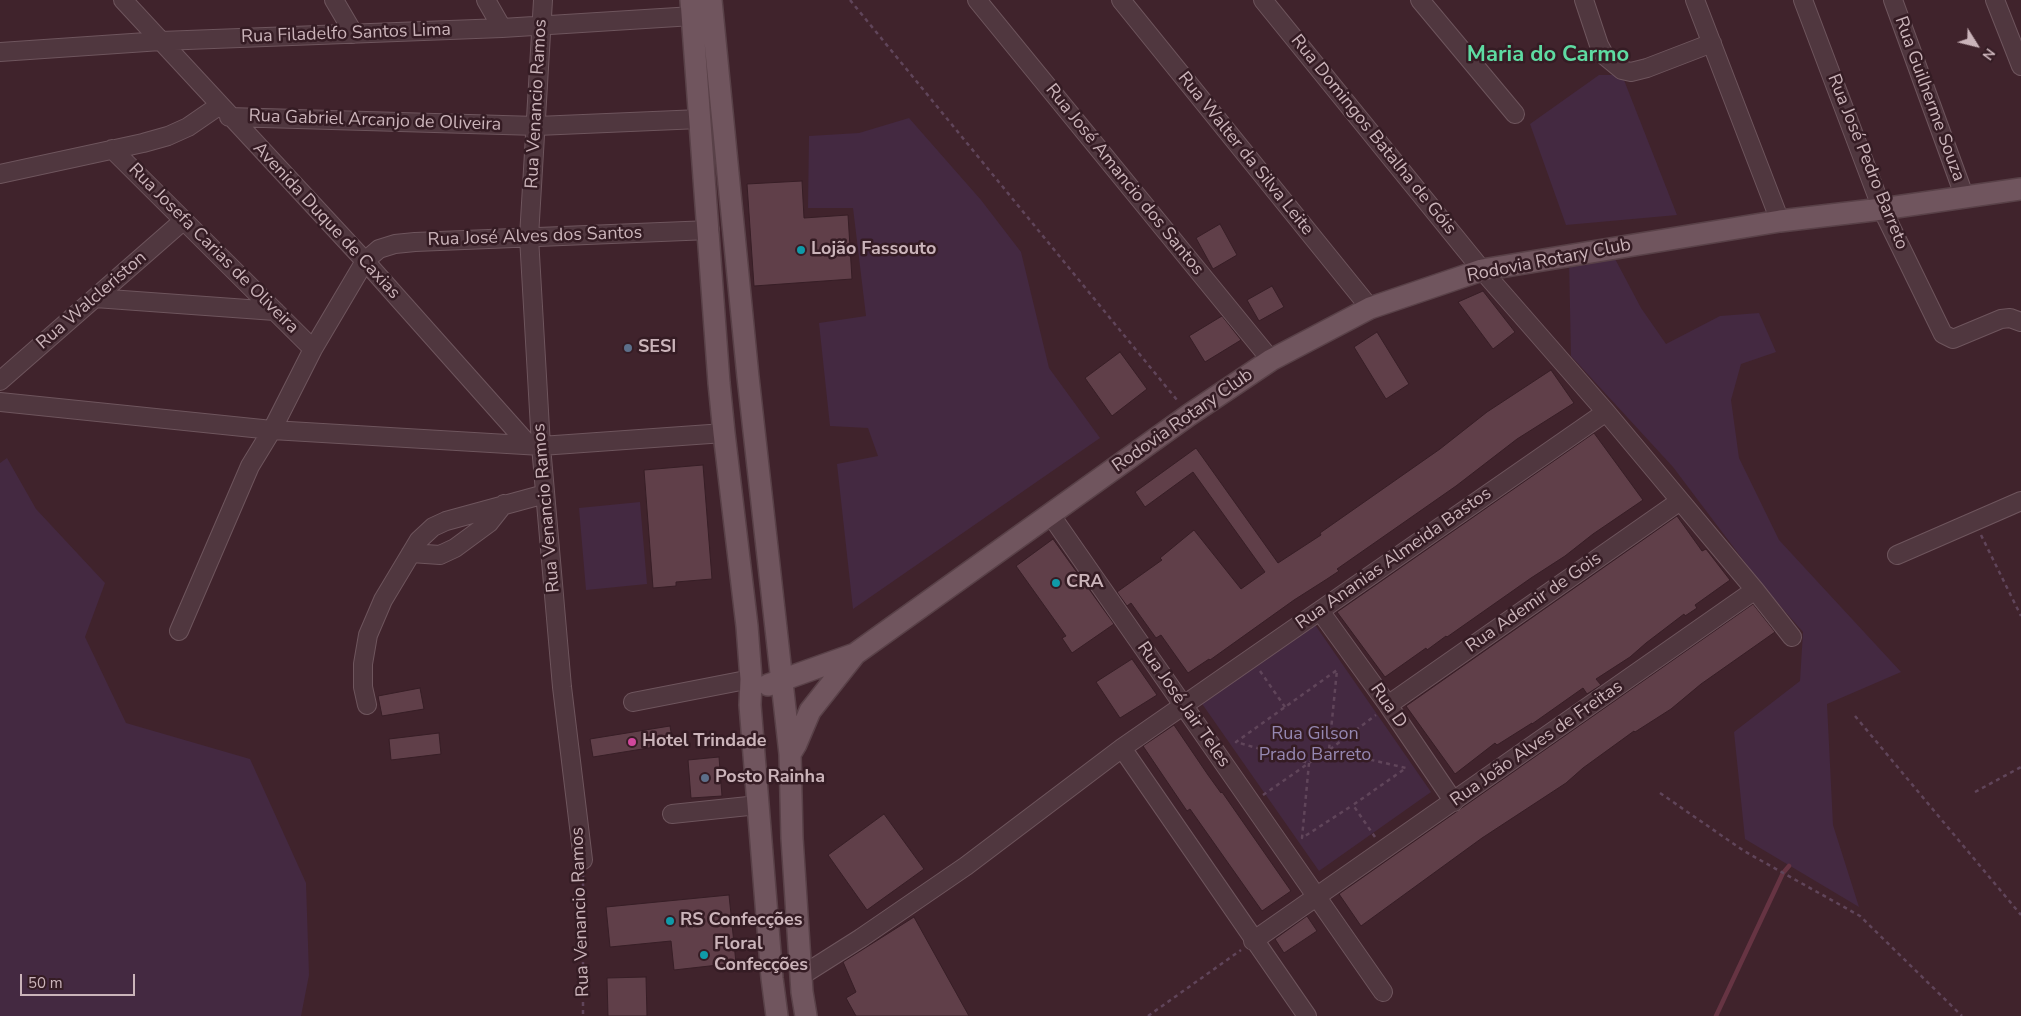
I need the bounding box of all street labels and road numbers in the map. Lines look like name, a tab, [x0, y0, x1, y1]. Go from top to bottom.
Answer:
street label: Rua Guilherme Souza	[1889, 14, 1969, 184]
street label: Rua Venancio Ramos	[522, 19, 552, 189]
street label: Rua Filadelfo Santos Lima	[241, 20, 451, 48]
street label: Rua Domingos Batalha de Góis	[1286, 31, 1460, 239]
street label: Rua Walter da Silva Leite	[1172, 68, 1318, 240]
street label: Rua José Pedro Barreto	[1822, 71, 1912, 253]
street label: Rua José Amancio dos Santos	[1040, 80, 1208, 280]
street label: Rua Gabriel Arcanjo de Oliveira	[248, 106, 502, 136]
street label: Avenida Duque de Caxias	[248, 138, 404, 304]
street label: Rua Josefa Carias de Oliveira	[123, 159, 303, 339]
street label: Rua José Alves dos Santos	[427, 222, 643, 252]
street label: Rodovia Rotary Club	[1465, 235, 1633, 287]
street label: Rua Walcleriston	[33, 247, 151, 355]
street label: Rodovia Rotary Club	[1109, 364, 1257, 478]
street label: Rua Venancio Ramos	[529, 422, 565, 594]
street label: Rua Ananias Almeida Bastos	[1292, 483, 1496, 635]
street label: Rua Ademir de Gois	[1462, 548, 1606, 658]
street label: Rua José Jair Teles	[1132, 638, 1234, 772]
street label: Rua João Alves de Freitas	[1447, 676, 1627, 812]
street label: Rua D	[1365, 679, 1411, 733]
street label: Rua Venancio Ramos	[567, 827, 595, 997]

